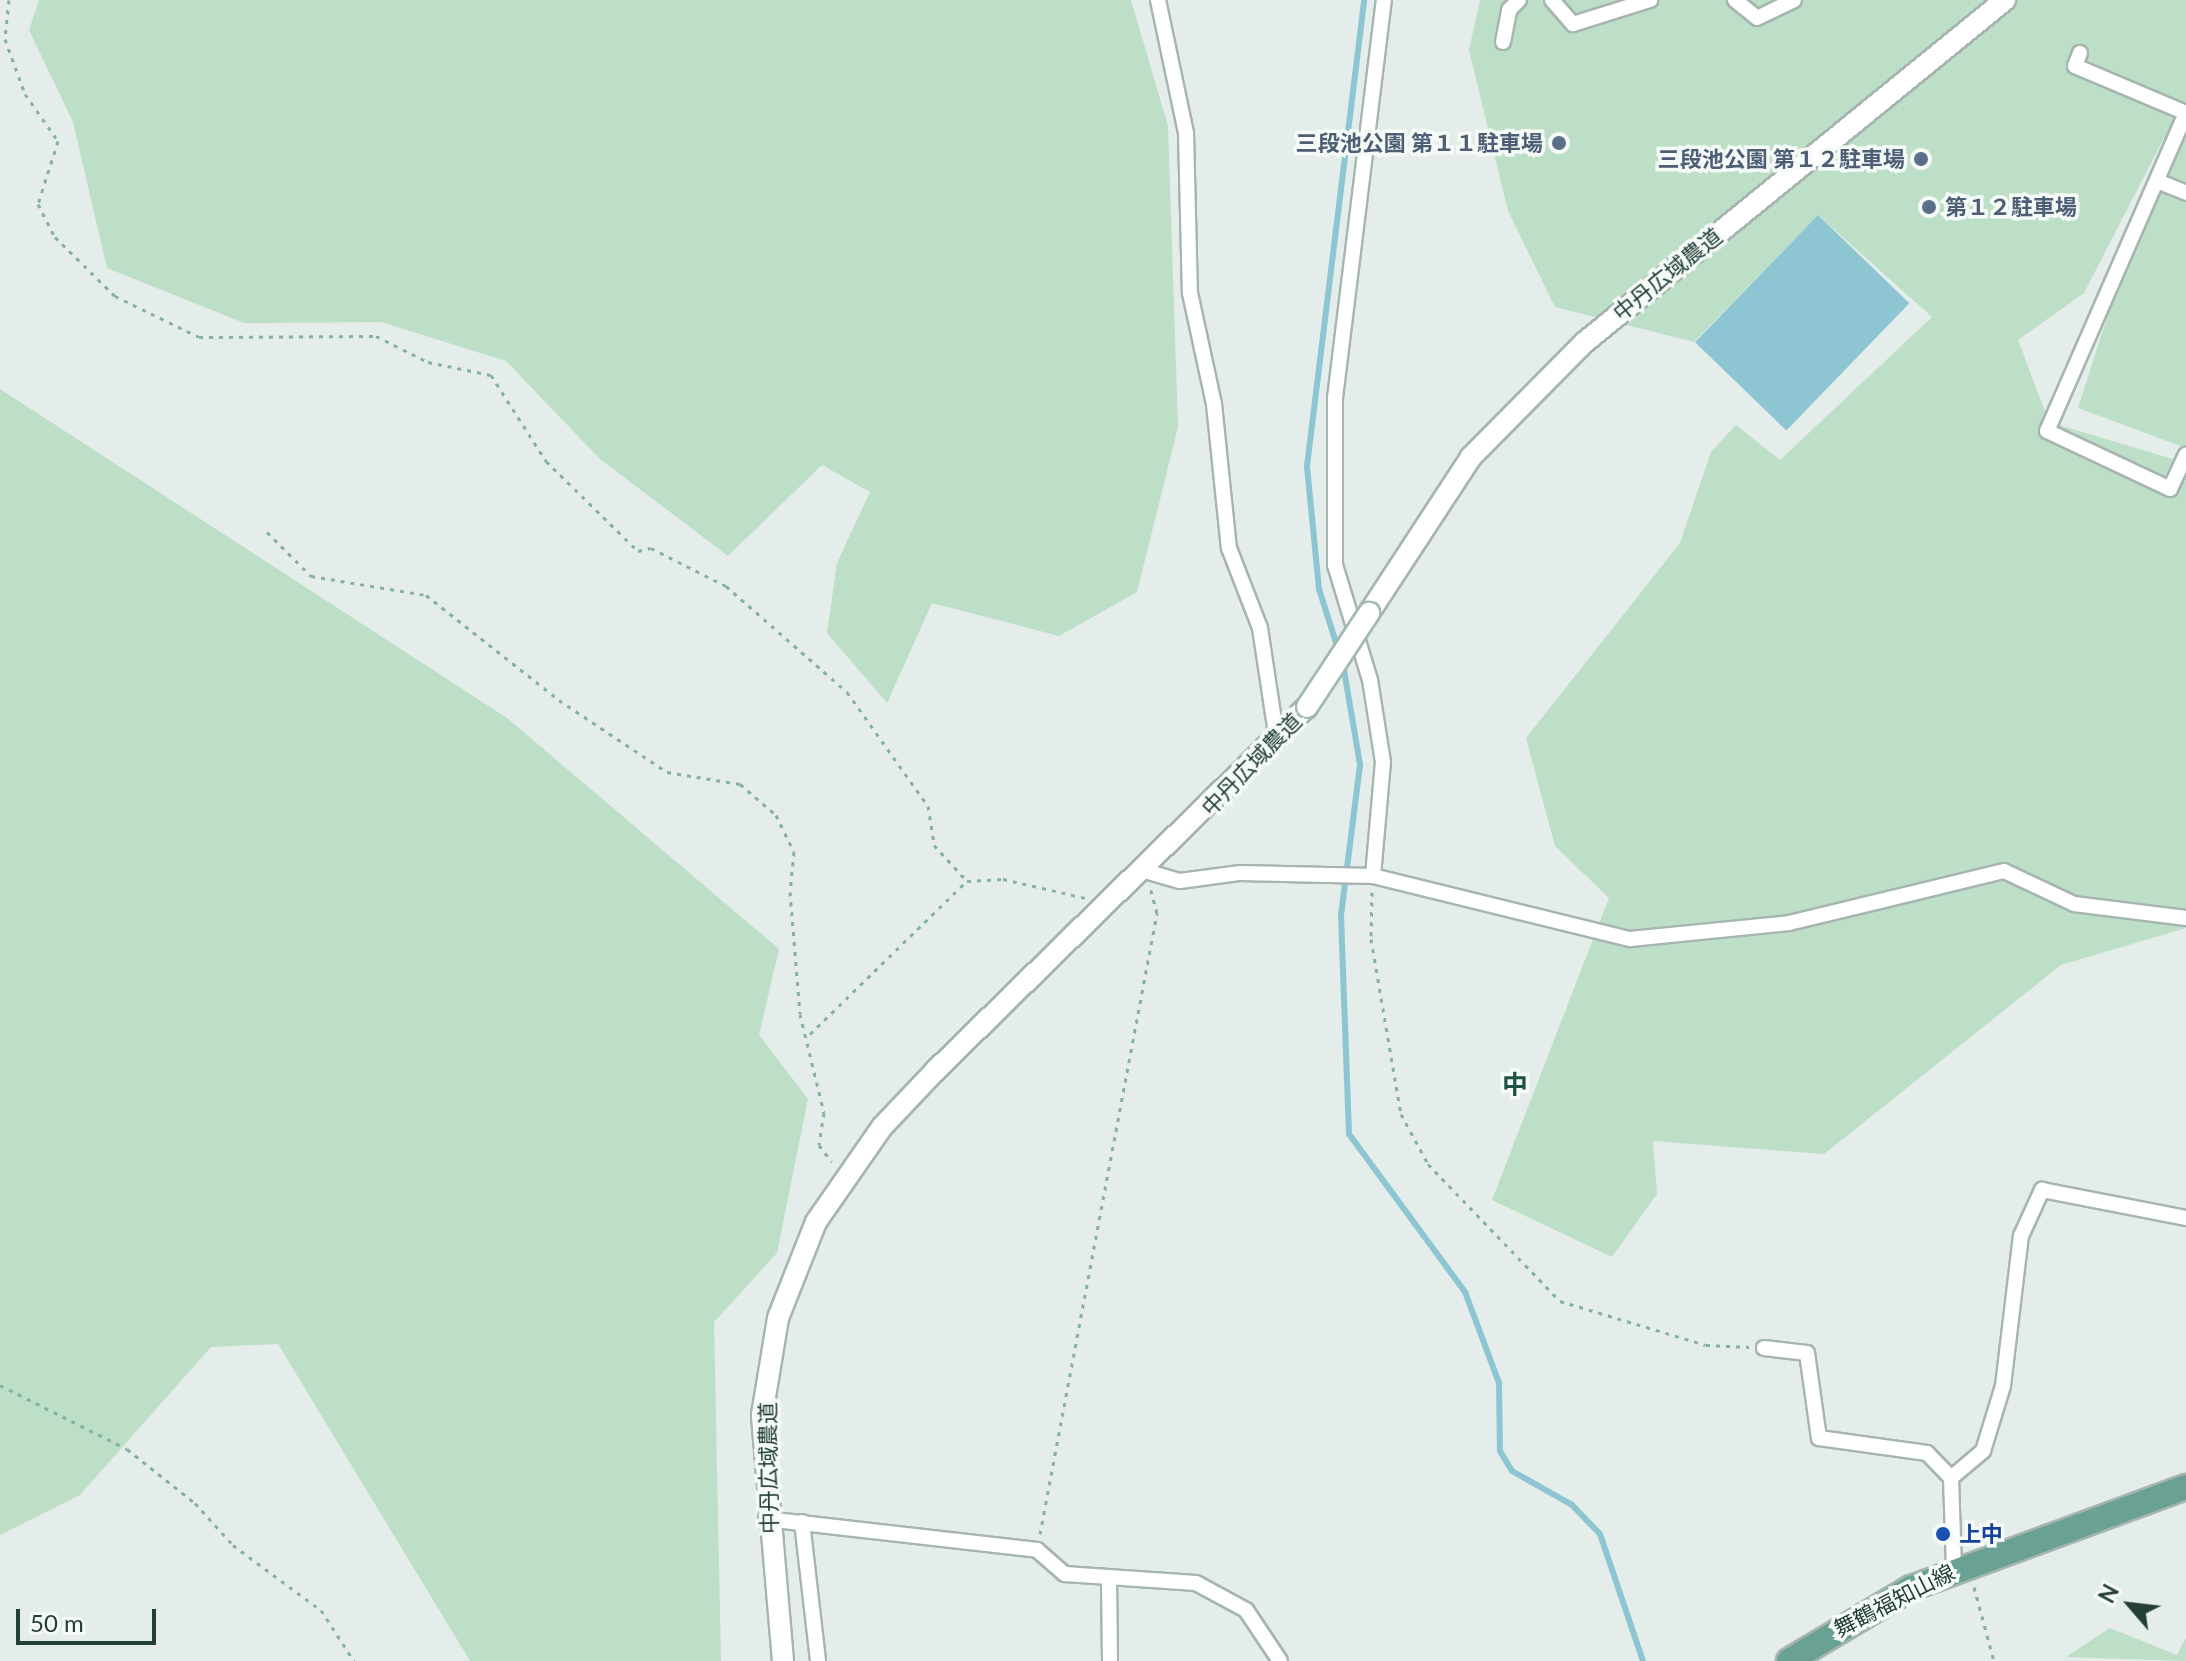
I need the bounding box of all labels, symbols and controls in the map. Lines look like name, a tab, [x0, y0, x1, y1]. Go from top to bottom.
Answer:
place label: 三段池公園 第１１駐車場	[1296, 130, 1543, 156]
marker: 三段池公園 第１１駐車場	[1550, 134, 1568, 152]
place label: 三段池公園 第１２駐車場	[1658, 146, 1905, 172]
marker: 三段池公園 第１２駐車場	[1912, 150, 1930, 168]
place label: 第１２駐車場	[1945, 194, 2077, 220]
marker: 第１２駐車場	[1920, 198, 1938, 216]
street label: 中丹広域農道	[1607, 222, 1727, 326]
street label: 中丹広域農道	[1196, 707, 1306, 821]
district label: 中	[1502, 1069, 1528, 1101]
street label: 中丹広域農道	[754, 1402, 782, 1534]
place label: 上中	[1959, 1521, 2003, 1547]
marker: 上中	[1934, 1525, 1952, 1543]
street label: 舞鶴福知山線	[1829, 1558, 1959, 1642]
north arrow	[2090, 1565, 2170, 1645]
text: N	[2092, 1580, 2124, 1607]
scale bar	[20, 1593, 160, 1643]
text: 50 m	[30, 1608, 84, 1637]

